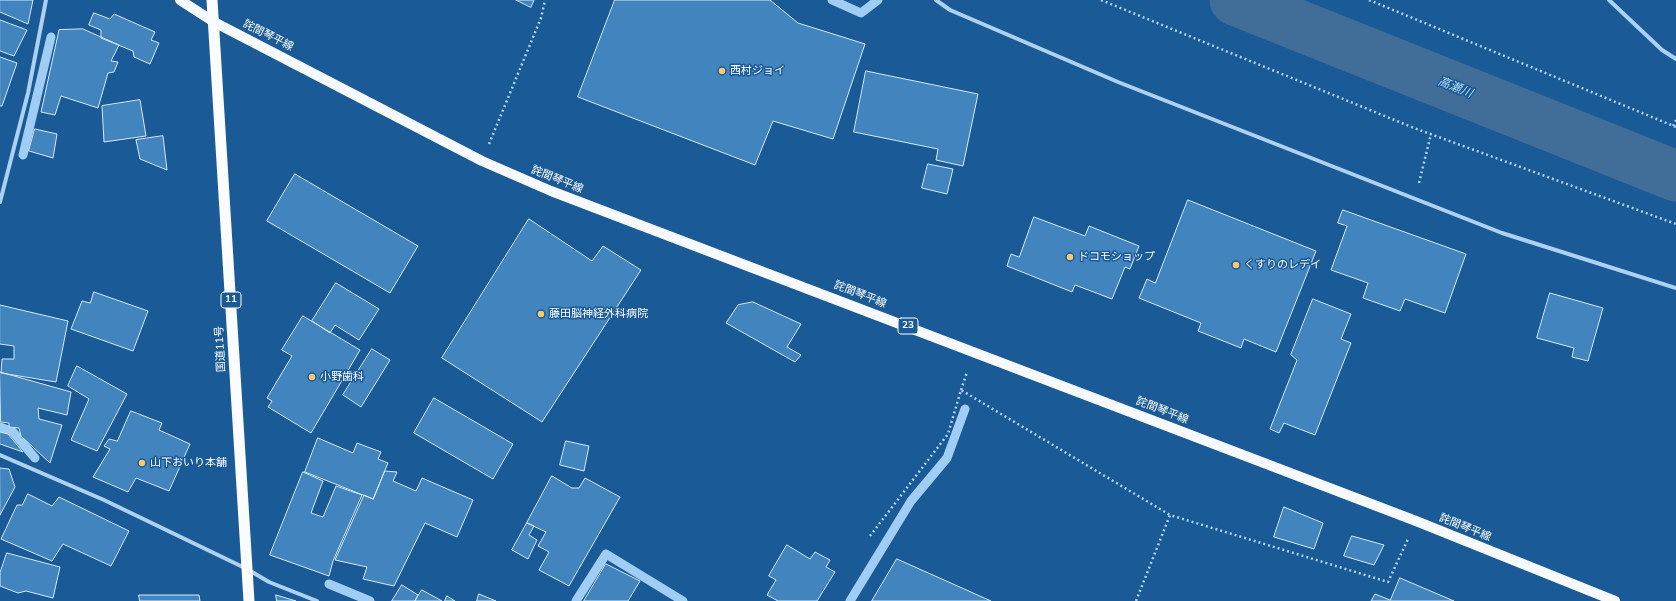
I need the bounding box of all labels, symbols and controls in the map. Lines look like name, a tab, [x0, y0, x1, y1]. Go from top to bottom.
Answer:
street label: 詫間琴平線	[241, 18, 295, 54]
place label: 西村ジョイ	[730, 64, 785, 78]
marker: 西村ジョイ	[717, 66, 727, 76]
water label: 高瀬川	[1436, 75, 1474, 101]
street label: 詫間琴平線	[529, 164, 585, 196]
place label: ドコモショップ	[1078, 250, 1155, 264]
marker: ドコモショップ	[1065, 252, 1075, 262]
place label: くすりのレデイ	[1244, 258, 1321, 272]
marker: くすりのレデイ	[1231, 260, 1241, 270]
street label: 詫間琴平線	[832, 279, 888, 311]
road number: 11	[221, 292, 241, 308]
place label: 藤田脳神経外科病院	[549, 307, 648, 321]
marker: 藤田脳神経外科病院	[536, 309, 546, 319]
road number: 23	[898, 318, 918, 334]
street label: 国道11号	[213, 326, 229, 372]
place label: 小野歯科	[320, 370, 364, 384]
marker: 小野歯科	[307, 372, 317, 382]
street label: 詫間琴平線	[1134, 395, 1190, 427]
place label: 山下おいり本舗	[150, 456, 227, 470]
marker: 山下おいり本舗	[137, 458, 147, 468]
street label: 詫間琴平線	[1437, 512, 1493, 544]

